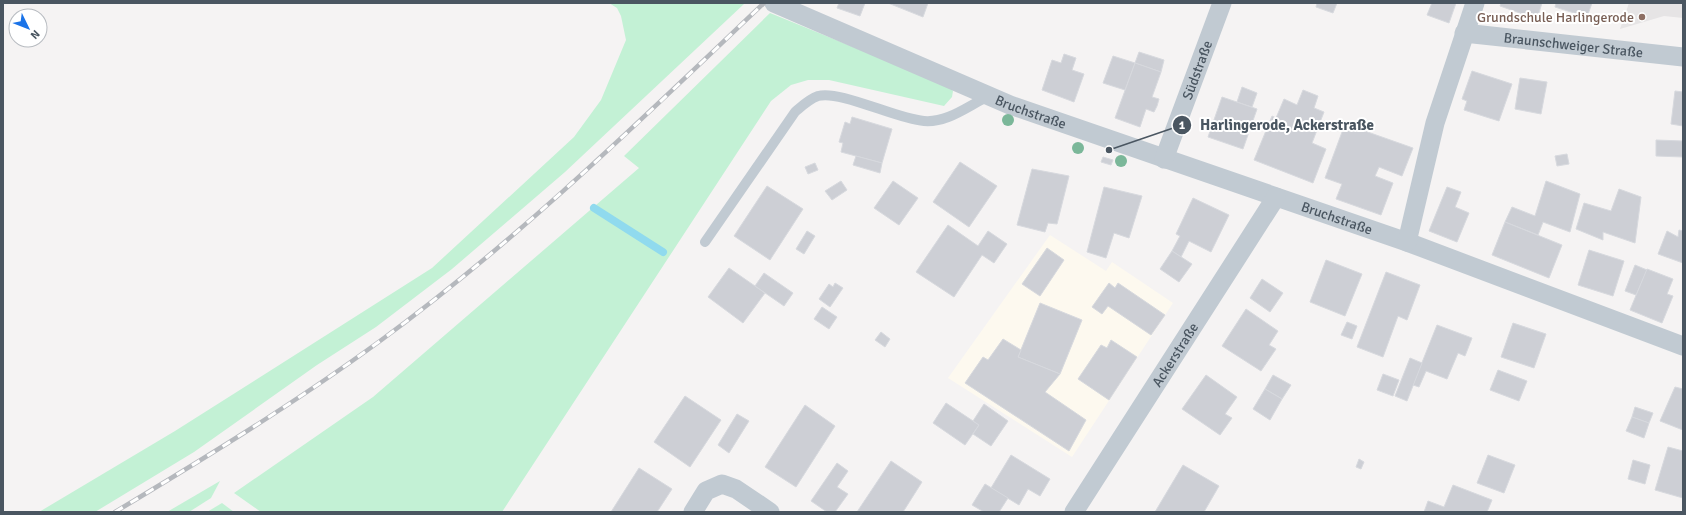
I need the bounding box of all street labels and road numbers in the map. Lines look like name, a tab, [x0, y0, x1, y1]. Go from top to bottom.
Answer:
street label: Braunschweiger Straße	[1503, 29, 1644, 61]
street label: Südstraße	[1178, 38, 1216, 102]
street label: Bruchstraße	[993, 91, 1069, 132]
street label: Bruchstraße	[1299, 198, 1375, 238]
street label: Ackerstraße	[1148, 319, 1202, 390]

